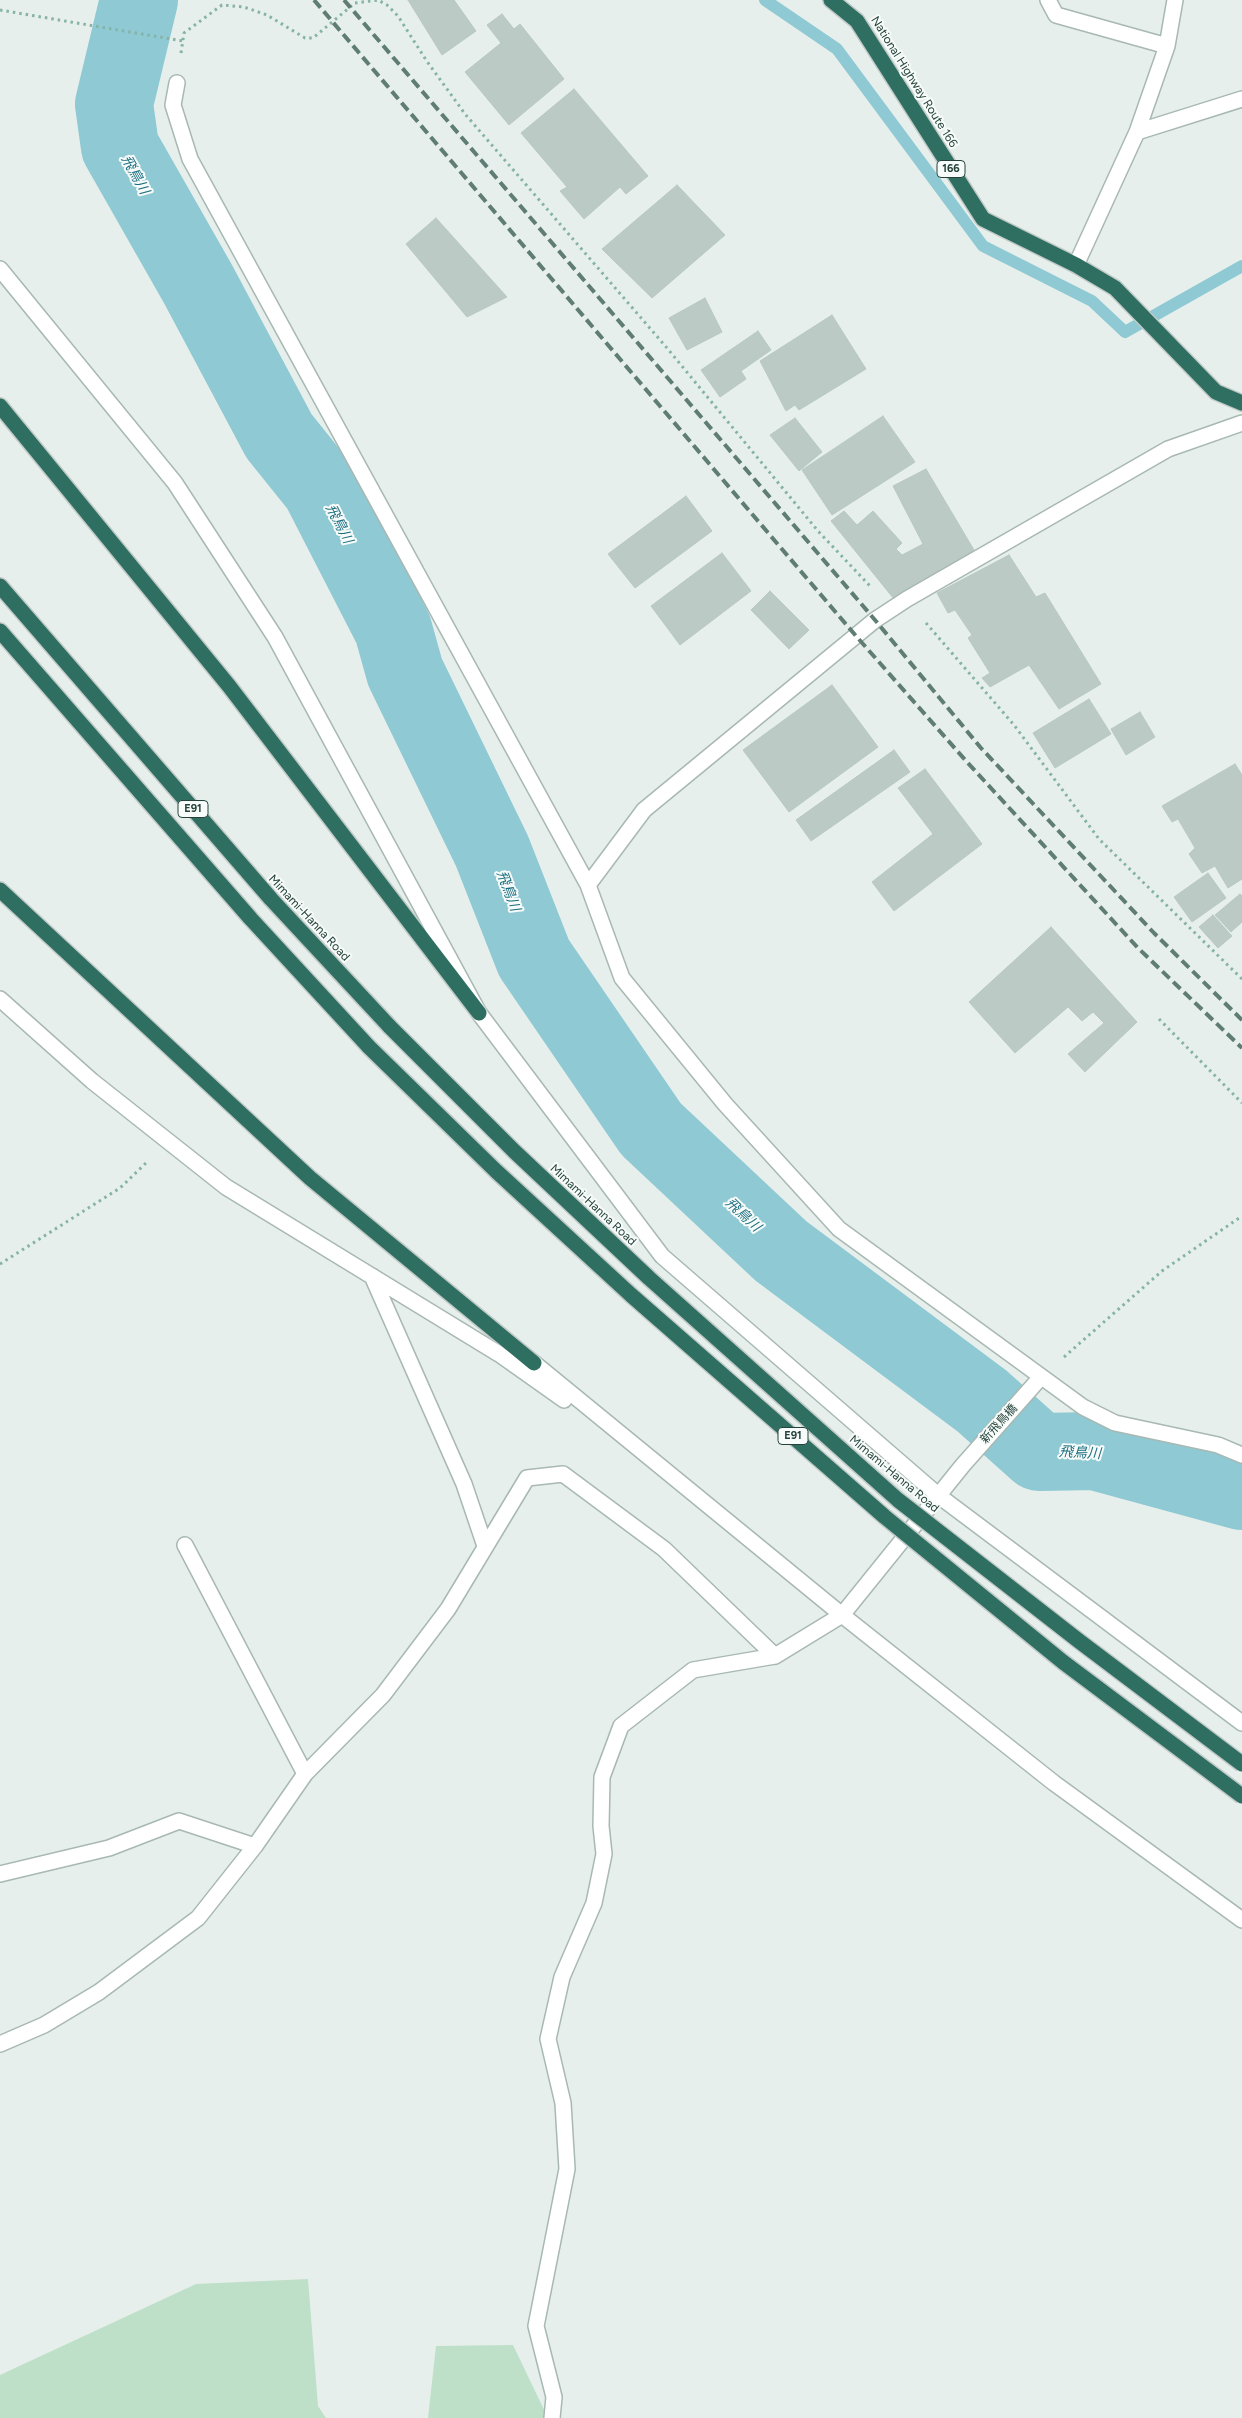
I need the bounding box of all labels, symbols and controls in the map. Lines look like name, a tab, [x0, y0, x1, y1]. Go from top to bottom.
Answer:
street label: National Highway Route 166	[868, 14, 960, 150]
water label: 飛鳥川	[117, 153, 153, 197]
road number: 166	[937, 160, 965, 178]
water label: 飛鳥川	[322, 501, 356, 547]
road number: E91	[178, 801, 208, 818]
water label: 飛鳥川	[493, 868, 523, 914]
street label: Mimami-Hanna Road	[265, 872, 353, 964]
street label: Mimami-Hanna Road	[547, 1161, 639, 1249]
water label: 飛鳥川	[722, 1195, 764, 1235]
street label: 新飛鳥橋	[978, 1401, 1020, 1447]
road number: E91	[778, 1428, 808, 1444]
street label: Mimami-Hanna Road	[846, 1432, 942, 1516]
water label: 飛鳥川	[1059, 1444, 1101, 1462]

